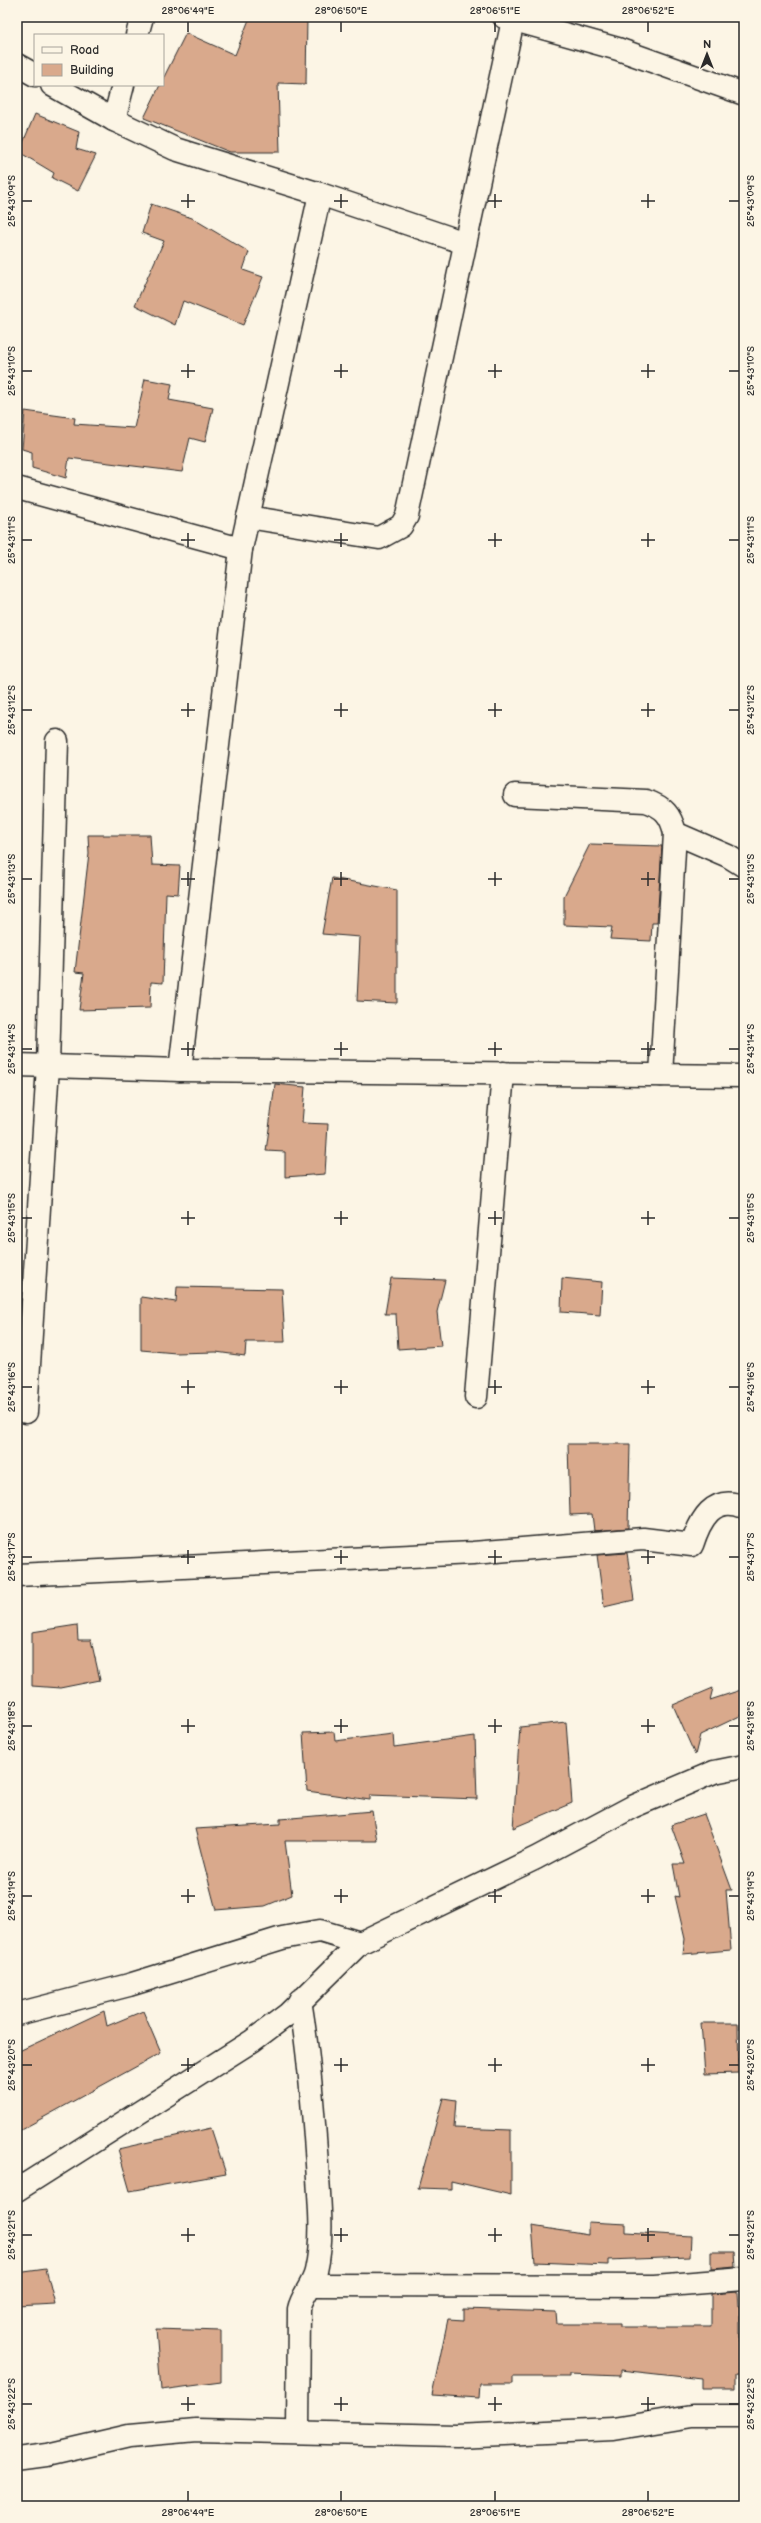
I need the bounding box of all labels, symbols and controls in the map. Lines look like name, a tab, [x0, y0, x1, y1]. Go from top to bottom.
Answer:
text: 28°06'49"E	[162, 5, 215, 17]
text: 28°06'50"E	[315, 5, 368, 17]
text: 28°06'51"E	[470, 5, 521, 17]
text: 28°06'52"E	[622, 5, 675, 17]
legend	[34, 34, 164, 86]
north arrow	[687, 34, 727, 74]
text: N	[703, 38, 711, 51]
text: Road	[70, 43, 99, 58]
text: Building	[70, 63, 114, 78]
text: 25°43'09"S	[6, 175, 18, 227]
text: 25°43'09"S	[745, 175, 757, 227]
text: 25°43'10"S	[6, 346, 18, 396]
text: 25°43'10"S	[745, 346, 757, 396]
text: 25°43'11"S	[6, 516, 18, 564]
text: 25°43'11"S	[745, 516, 757, 564]
text: 25°43'12"S	[6, 685, 18, 735]
text: 25°43'12"S	[745, 685, 757, 735]
text: 25°43'13"S	[6, 854, 18, 904]
text: 25°43'13"S	[745, 854, 757, 904]
text: 25°43'14"S	[6, 1024, 18, 1074]
text: 25°43'14"S	[745, 1024, 757, 1074]
text: 25°43'15"S	[6, 1193, 18, 1243]
text: 25°43'15"S	[745, 1193, 757, 1243]
text: 25°43'16"S	[6, 1362, 18, 1412]
text: 25°43'16"S	[745, 1362, 757, 1412]
text: 25°43'17"S	[6, 1532, 18, 1582]
text: 25°43'17"S	[745, 1532, 757, 1582]
text: 25°43'18"S	[6, 1701, 18, 1751]
text: 25°43'18"S	[745, 1701, 757, 1751]
text: 25°43'19"S	[6, 1871, 18, 1921]
text: 25°43'19"S	[745, 1871, 757, 1921]
text: 25°43'20"S	[6, 2039, 18, 2091]
text: 25°43'20"S	[745, 2039, 757, 2091]
text: 25°43'21"S	[6, 2210, 18, 2260]
text: 25°43'21"S	[745, 2210, 757, 2260]
text: 25°43'22"S	[6, 2378, 18, 2430]
text: 25°43'22"S	[745, 2378, 757, 2430]
text: 28°06'49"E	[162, 2507, 215, 2519]
text: 28°06'50"E	[315, 2507, 368, 2519]
text: 28°06'51"E	[470, 2507, 521, 2519]
text: 28°06'52"E	[622, 2507, 675, 2519]

